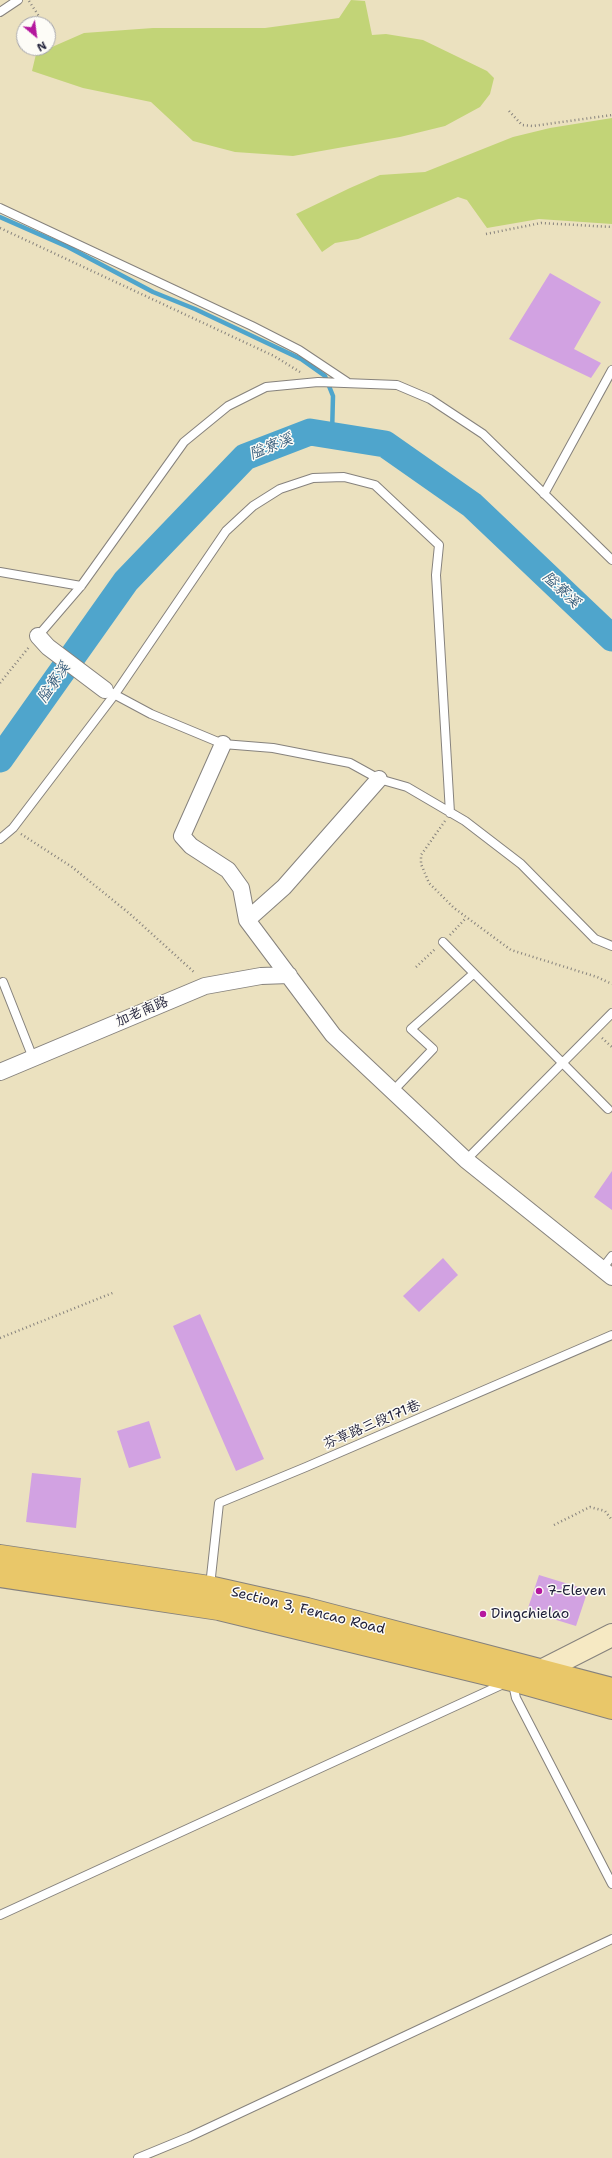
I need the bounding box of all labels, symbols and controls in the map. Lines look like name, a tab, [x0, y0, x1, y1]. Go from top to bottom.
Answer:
north arrow	[16, 16, 56, 56]
text: N	[34, 37, 49, 55]
water label: 隘寮溪	[247, 430, 295, 464]
water label: 隘寮溪	[538, 568, 584, 612]
water label: 隘寮溪	[34, 659, 74, 707]
street label: 加老南路	[113, 993, 171, 1031]
street label: 芬草路三段171巷	[321, 1397, 423, 1453]
place label: 7-Eleven	[547, 1583, 606, 1599]
street label: Section 3, Fencao Road	[229, 1584, 387, 1638]
marker: 7-Eleven	[534, 1586, 544, 1596]
place label: Dingchielao	[491, 1606, 569, 1622]
marker: Dingchielao	[478, 1609, 488, 1619]

